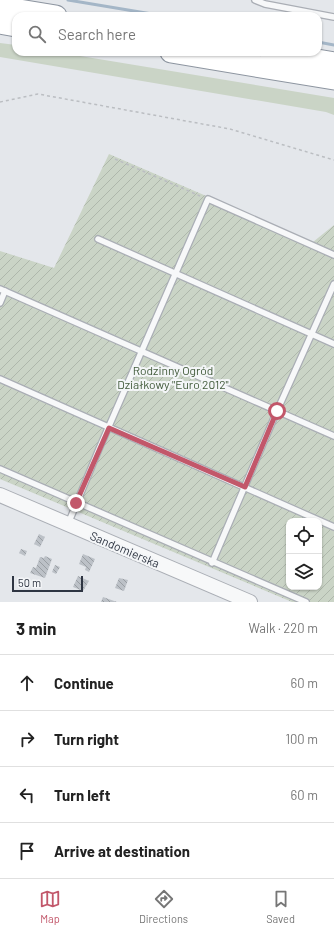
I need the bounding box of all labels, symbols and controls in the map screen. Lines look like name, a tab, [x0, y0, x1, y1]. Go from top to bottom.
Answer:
search box	[12, 12, 322, 56]
icon: search	[26, 23, 48, 45]
text: Search here	[58, 25, 136, 43]
park label: Rodzinny Ogród Działkowy "Euro 2012"	[117, 363, 229, 391]
route start	[268, 402, 286, 420]
route end	[67, 494, 85, 512]
map controls	[286, 518, 322, 590]
button: locate	[286, 518, 322, 554]
street label: Sandomierska	[88, 528, 162, 570]
button: layers	[286, 554, 322, 590]
scale bar	[12, 574, 83, 593]
text: 50 m	[18, 576, 41, 589]
text: 3 min	[16, 618, 56, 638]
text: Walk · 220 m	[248, 620, 318, 636]
icon: ahead	[16, 672, 38, 694]
text: Continue	[54, 674, 114, 692]
text: 60 m	[291, 675, 318, 691]
icon: right	[16, 728, 38, 750]
text: Turn right	[54, 730, 119, 748]
text: 100 m	[285, 731, 318, 747]
icon: left	[16, 784, 38, 806]
text: Turn left	[54, 786, 110, 804]
text: 60 m	[291, 787, 318, 803]
icon: arrive	[16, 840, 38, 862]
text: Arrive at destination	[54, 842, 190, 860]
tab: Map	[39, 888, 61, 925]
tab: Directions	[139, 888, 188, 925]
tab: Saved	[266, 888, 295, 925]

